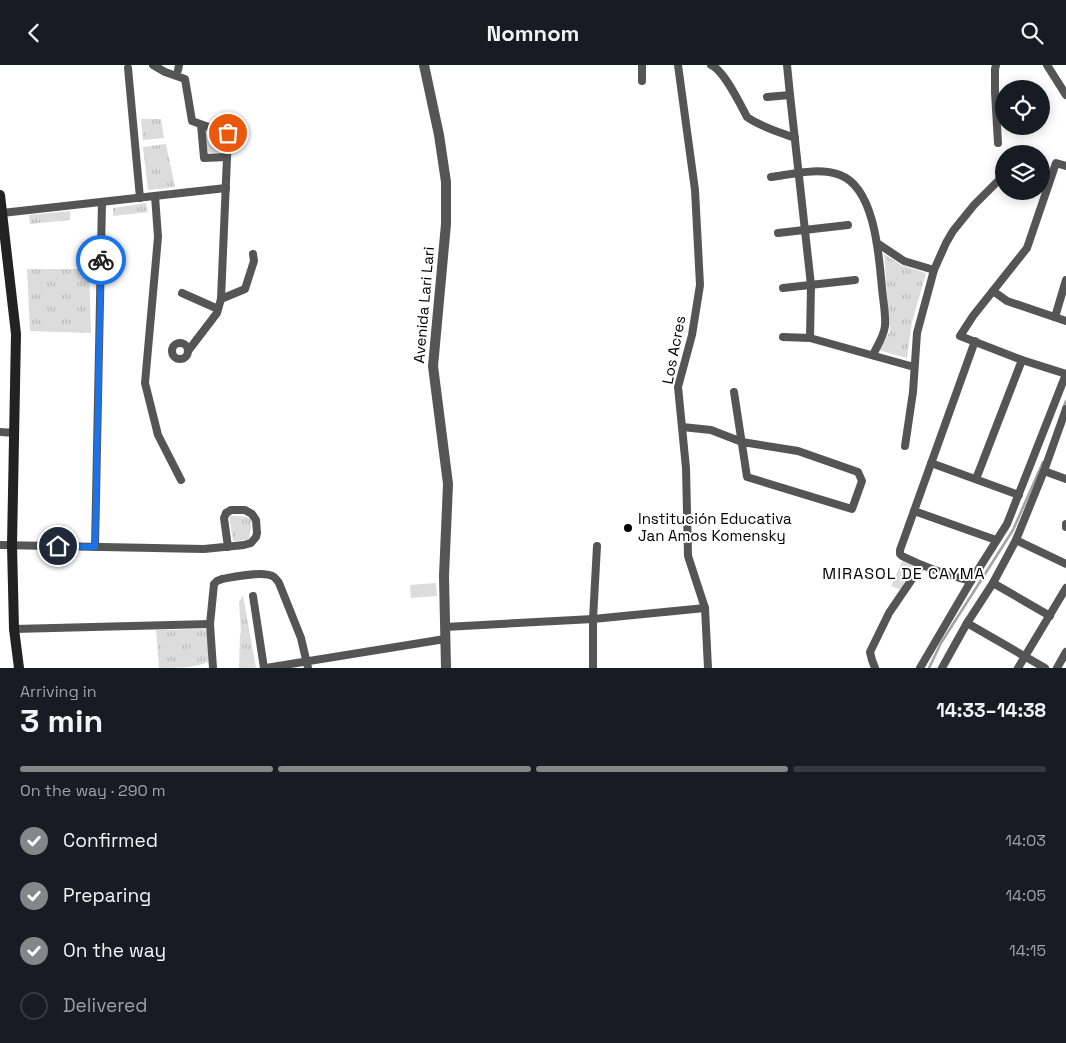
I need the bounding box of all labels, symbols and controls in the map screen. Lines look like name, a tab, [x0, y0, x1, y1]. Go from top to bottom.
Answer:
icon: back	[20, 19, 48, 47]
text: Nomnom	[487, 19, 579, 47]
icon: search	[1018, 19, 1046, 47]
map controls	[995, 80, 1050, 200]
button: locate	[995, 80, 1050, 135]
pin	[207, 112, 249, 154]
icon: bag	[214, 119, 242, 147]
button: layers	[995, 145, 1050, 200]
courier	[76, 235, 126, 285]
icon: bike	[87, 246, 115, 274]
street label: Avenida Lari Lari	[409, 246, 438, 364]
street label: Los Acres	[658, 314, 689, 386]
place label: Institución Educativa Jan Amos Komensky	[638, 509, 792, 545]
marker: Institución Educativa Jan Amos Komensky	[622, 522, 634, 534]
pin	[37, 525, 79, 567]
icon: home	[44, 532, 72, 560]
district label: MIRASOL DE CAYMA	[822, 563, 986, 584]
text: Arriving in	[20, 681, 97, 702]
text: 14:33–14:38	[936, 698, 1046, 723]
text: 3 min	[20, 701, 103, 741]
text: On the way · 290 m	[20, 780, 166, 801]
icon: check	[20, 827, 48, 855]
text: Confirmed	[63, 828, 158, 853]
text: 14:03	[1005, 830, 1046, 851]
icon: check	[20, 882, 48, 910]
text: Preparing	[63, 883, 151, 908]
text: 14:05	[1005, 885, 1046, 906]
icon: check	[20, 937, 48, 965]
text: On the way	[63, 938, 166, 963]
text: 14:15	[1009, 940, 1046, 961]
text: Delivered	[63, 993, 148, 1018]

